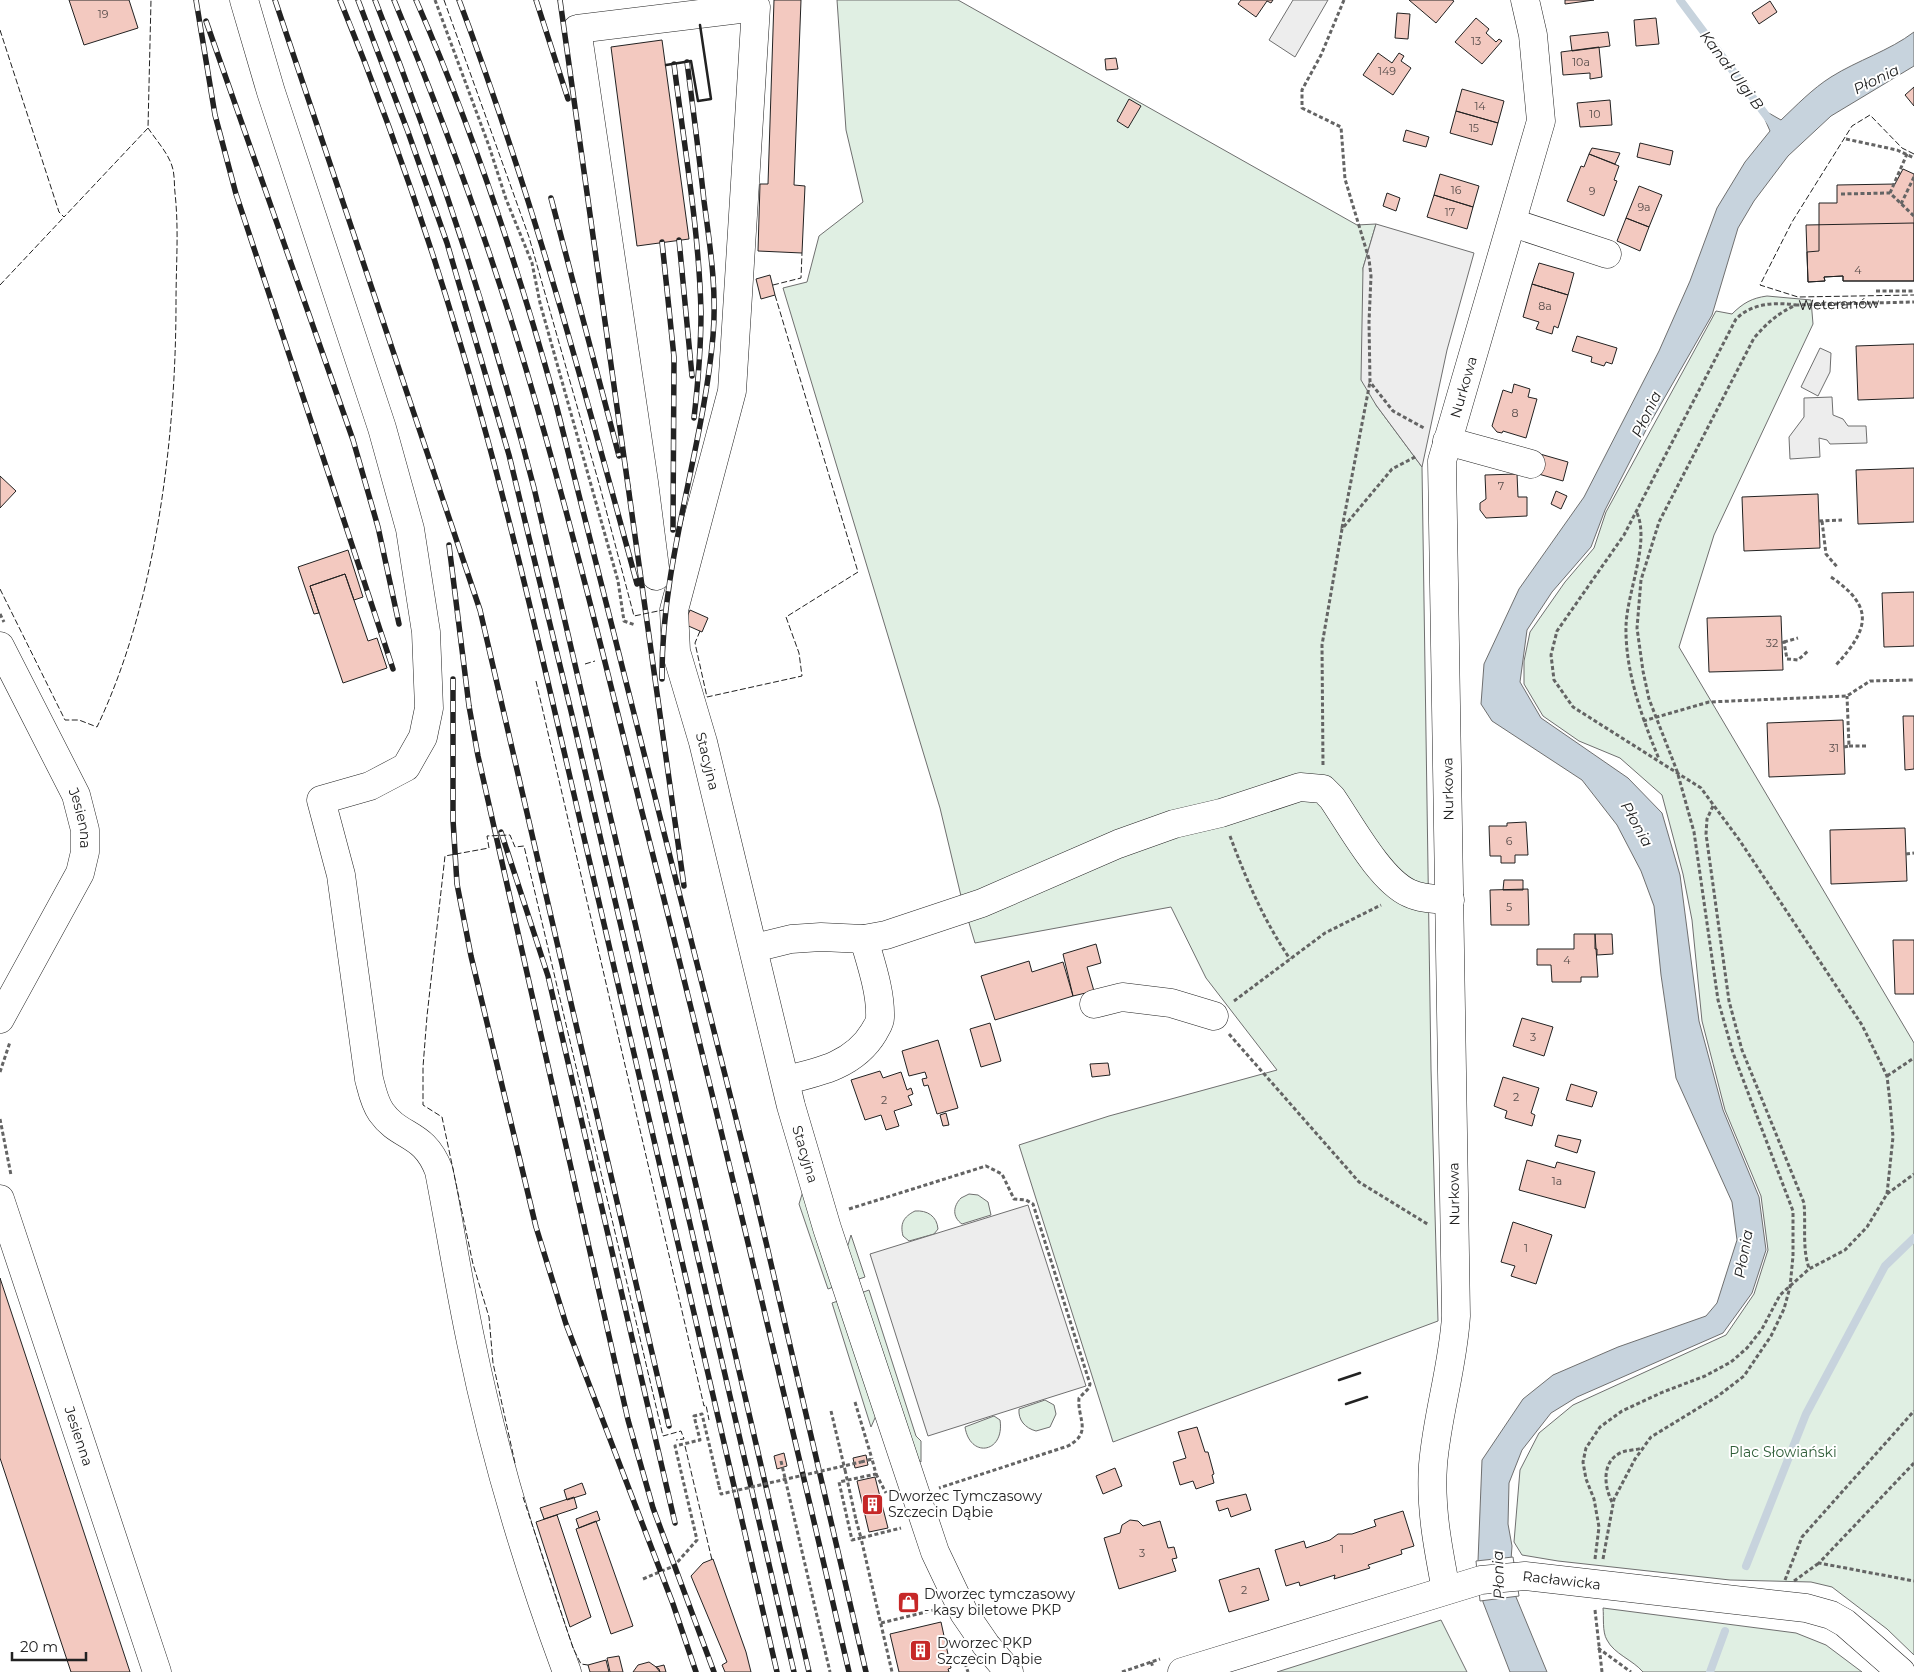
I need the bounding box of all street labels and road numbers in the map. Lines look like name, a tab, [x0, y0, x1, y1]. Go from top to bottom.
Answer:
street label: Weteranów	[1798, 294, 1880, 314]
street label: Nurkowa	[1446, 354, 1481, 420]
street label: Stacyjna	[692, 730, 723, 792]
street label: Nurkowa	[1438, 757, 1458, 821]
street label: Jesienna	[64, 784, 94, 848]
street label: Stacyjna	[788, 1123, 822, 1185]
street label: Nurkowa	[1444, 1162, 1464, 1226]
street label: Jesienna	[60, 1403, 97, 1468]
street label: Racławicka	[1522, 1567, 1602, 1594]

